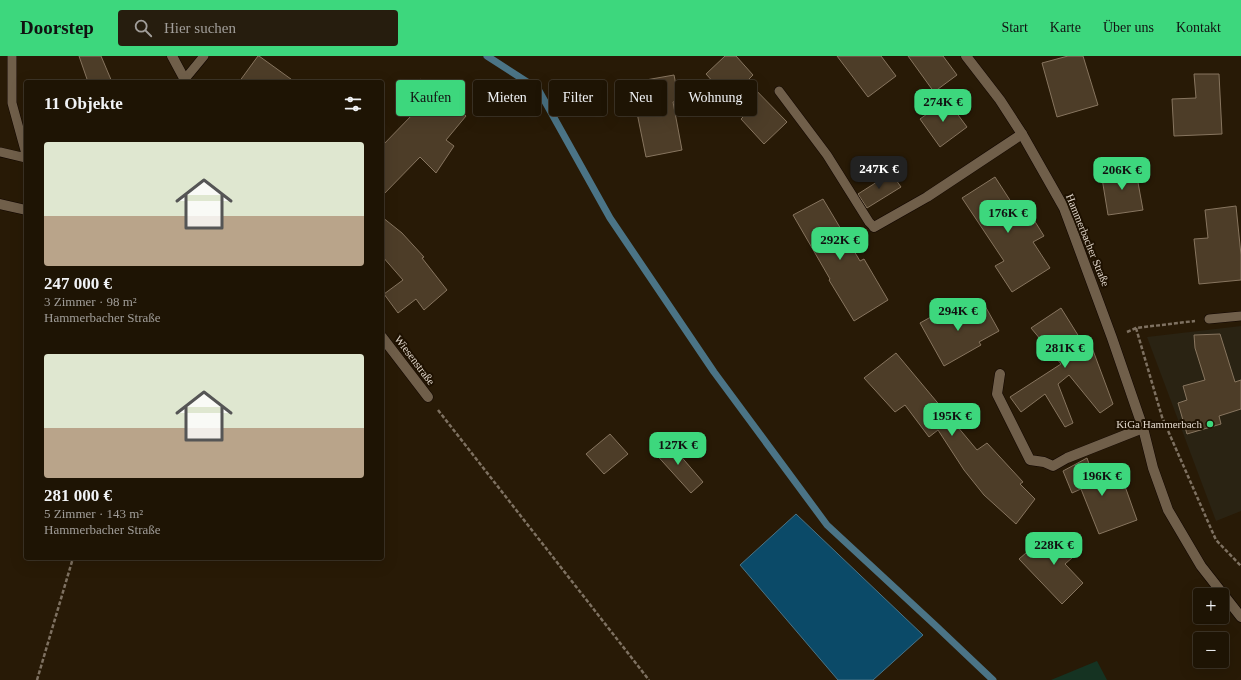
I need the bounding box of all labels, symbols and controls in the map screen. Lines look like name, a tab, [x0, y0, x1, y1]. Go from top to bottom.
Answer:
search box	[118, 10, 398, 46]
text: Doorstep	[20, 17, 94, 38]
icon: search	[132, 17, 154, 39]
text: Hier suchen	[164, 20, 236, 36]
text: Start	[1001, 20, 1028, 35]
text: Karte	[1050, 20, 1081, 35]
text: Über uns	[1103, 20, 1154, 35]
text: Kontakt	[1176, 20, 1221, 35]
chip: Kaufen	[396, 80, 465, 116]
chip: Mieten	[473, 80, 541, 116]
chip: Filter	[549, 80, 607, 116]
chip: Neu	[615, 80, 667, 116]
chip: Wohnung	[675, 80, 757, 116]
pin: 274K €	[910, 89, 976, 123]
icon: filters	[342, 93, 364, 115]
text: 11 Objekte	[44, 94, 123, 113]
text: 274K €	[923, 94, 963, 109]
pin: 247K €	[846, 156, 912, 190]
pin: 206K €	[1089, 157, 1155, 191]
text: 247K €	[859, 161, 899, 176]
text: 206K €	[1102, 162, 1142, 177]
icon: home	[168, 168, 240, 240]
street label: Hammerbacher Straße	[1064, 192, 1112, 288]
pin: 176K €	[975, 200, 1041, 234]
text: 176K €	[988, 205, 1028, 220]
pin: 292K €	[807, 227, 873, 261]
text: 292K €	[820, 232, 860, 247]
text: 247 000 €	[44, 274, 112, 293]
text: 3 Zimmer · 98 m²	[44, 294, 137, 309]
pin: 294K €	[925, 298, 991, 332]
text: 294K €	[938, 303, 978, 318]
text: Hammerbacher Straße	[44, 310, 161, 325]
street label: Wiesenstraße	[393, 333, 438, 387]
pin: 281K €	[1032, 335, 1098, 369]
text: 281K €	[1045, 340, 1085, 355]
icon: home	[168, 380, 240, 452]
pin: 195K €	[919, 403, 985, 437]
text: 195K €	[932, 408, 972, 423]
place label: KiGa Hammerbach	[1116, 418, 1202, 430]
marker: KiGa Hammerbach	[1205, 419, 1215, 429]
pin: 127K €	[645, 432, 711, 466]
text: 127K €	[658, 437, 698, 452]
pin: 196K €	[1069, 463, 1135, 497]
text: 196K €	[1082, 468, 1122, 483]
text: 281 000 €	[44, 486, 112, 505]
text: 5 Zimmer · 143 m²	[44, 506, 143, 521]
text: Hammerbacher Straße	[44, 522, 161, 537]
pin: 228K €	[1021, 532, 1087, 566]
text: 228K €	[1034, 537, 1074, 552]
map controls	[1193, 588, 1229, 668]
button: +	[1193, 588, 1229, 624]
button: −	[1193, 632, 1229, 668]

